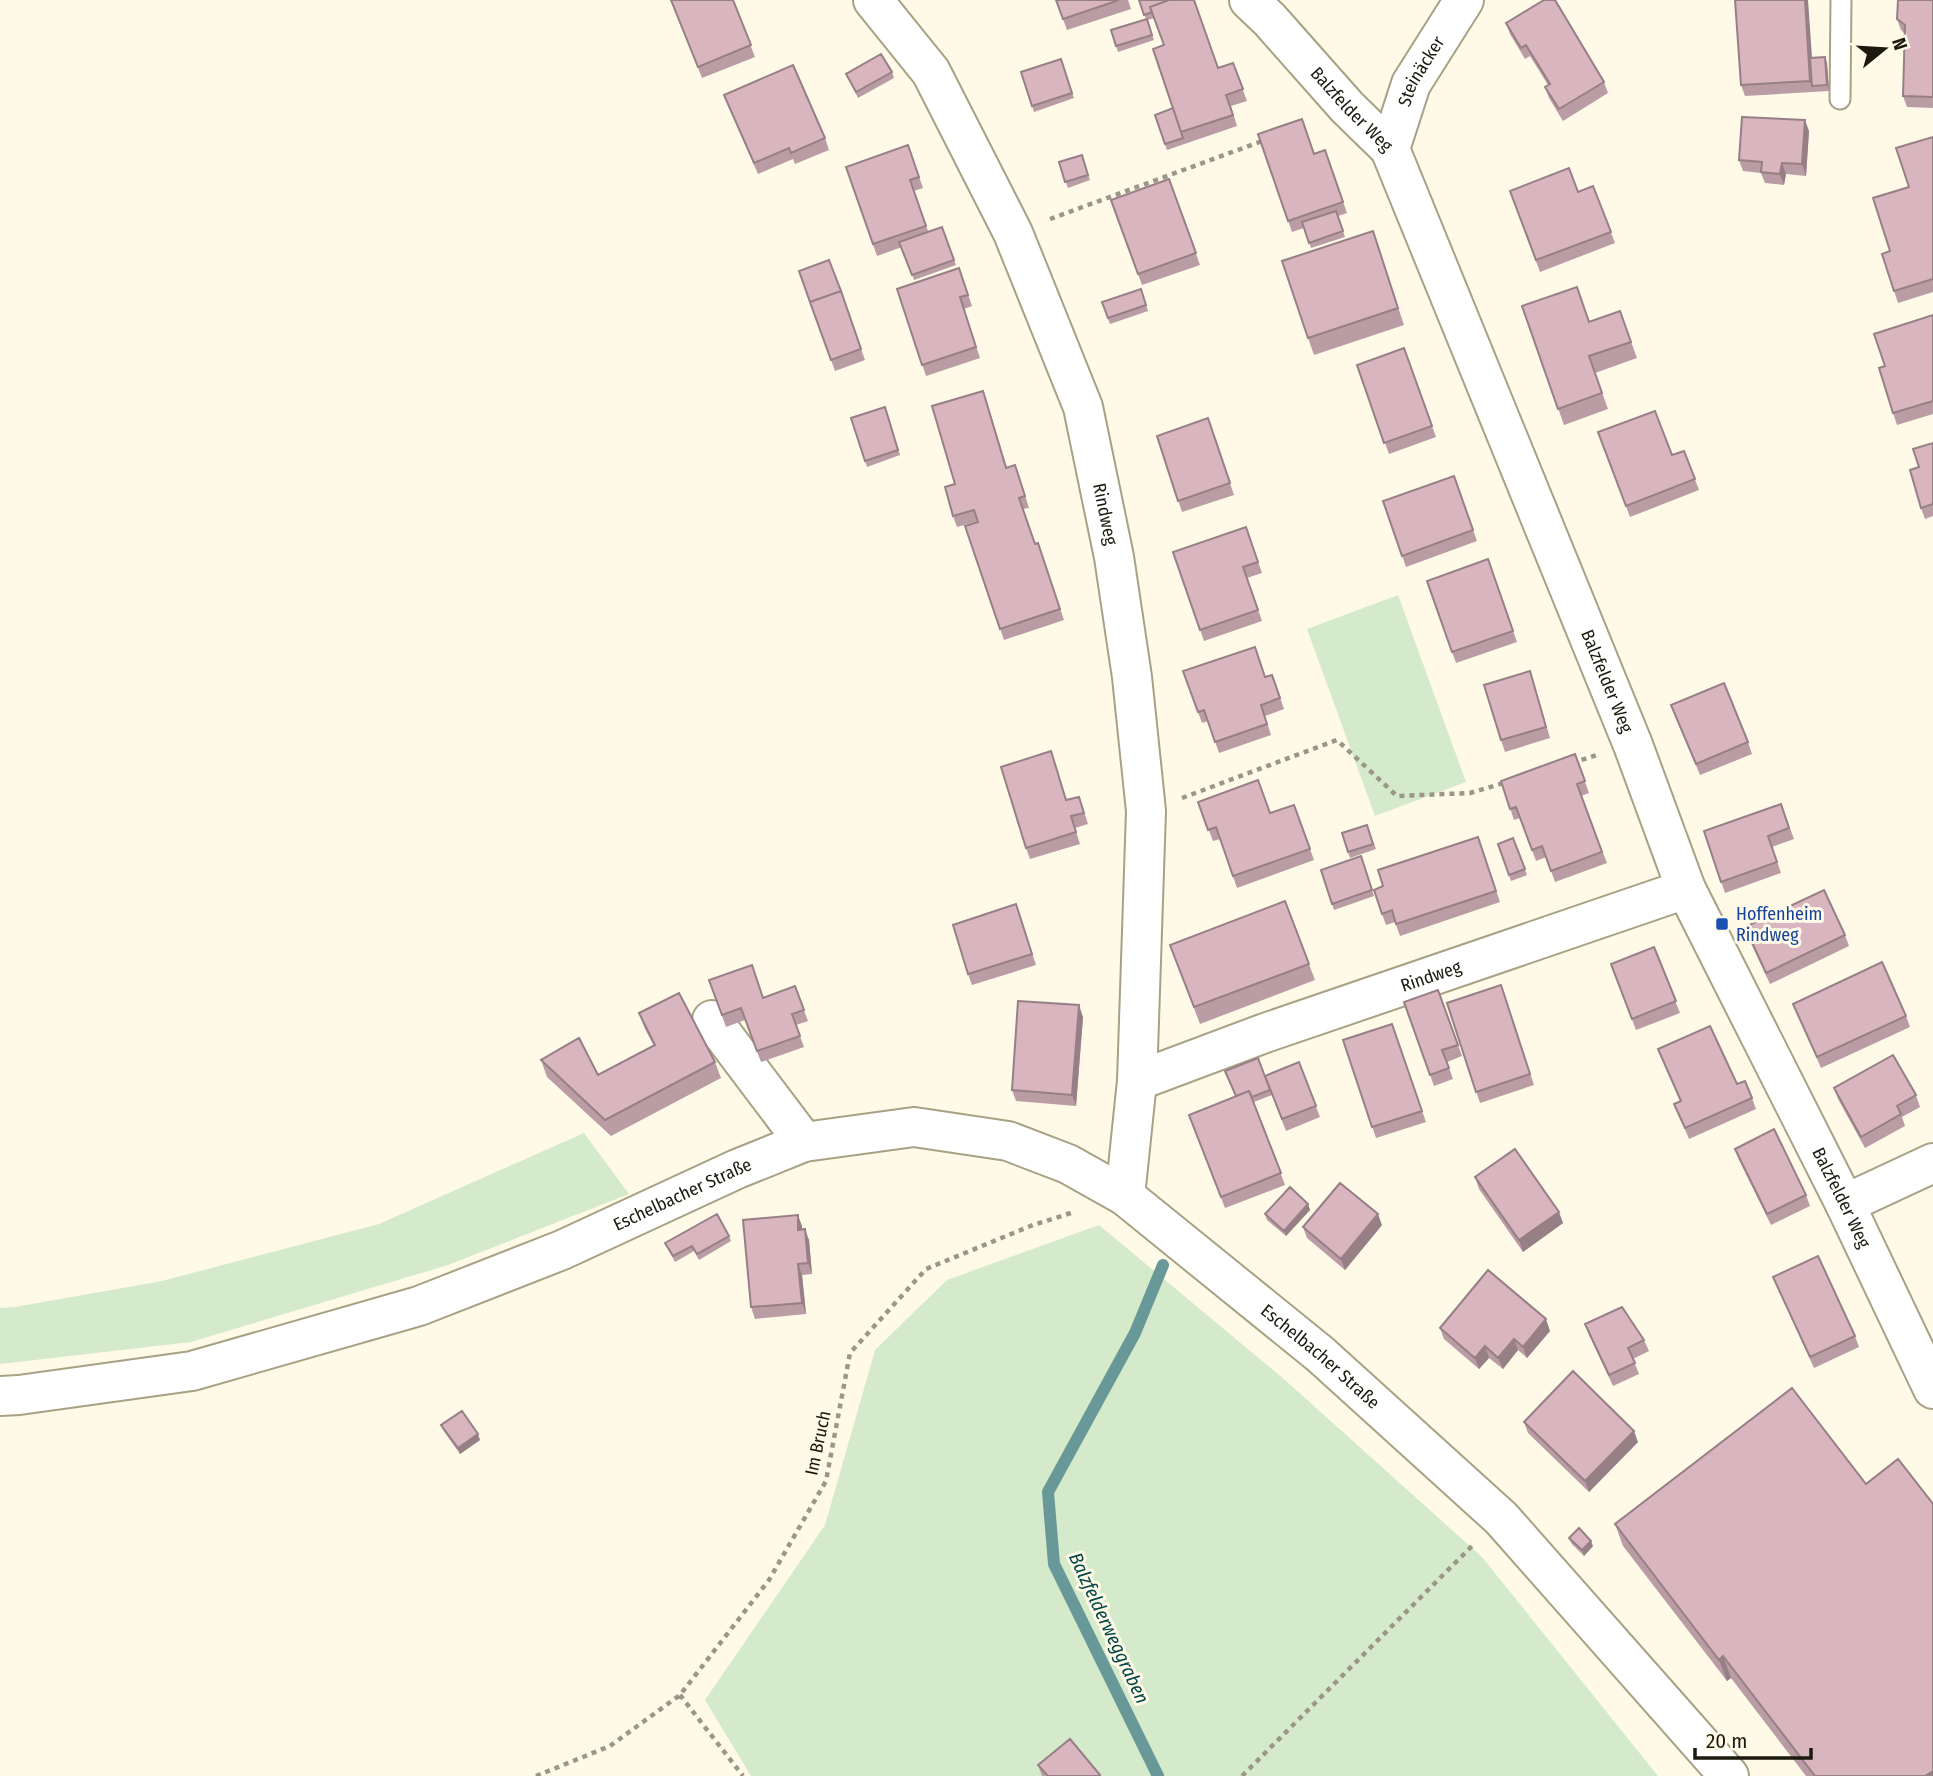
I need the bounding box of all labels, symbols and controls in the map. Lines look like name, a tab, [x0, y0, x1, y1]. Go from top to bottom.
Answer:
north arrow	[1849, 14, 1919, 84]
street label: Steinäcker	[1393, 31, 1450, 109]
text: N	[1887, 35, 1912, 53]
street label: Balzfelder Weg	[1306, 62, 1398, 157]
street label: Rindweg	[1088, 481, 1122, 547]
street label: Balzfelder Weg	[1576, 626, 1638, 736]
place label: Hoffenheim Rindweg	[1736, 903, 1822, 946]
marker: Hoffenheim Rindweg	[1714, 916, 1730, 932]
street label: Rindweg	[1398, 956, 1465, 997]
street label: Balzfelder Weg	[1807, 1144, 1876, 1252]
street label: Eschelbacher Straße	[610, 1153, 755, 1236]
street label: Eschelbacher Straße	[1256, 1299, 1384, 1414]
street label: Im Bruch	[800, 1409, 836, 1477]
water label: Balzfelderweggraben	[1064, 1549, 1154, 1707]
scale bar	[1695, 1716, 1811, 1760]
text: 20 m	[1706, 1728, 1747, 1754]

